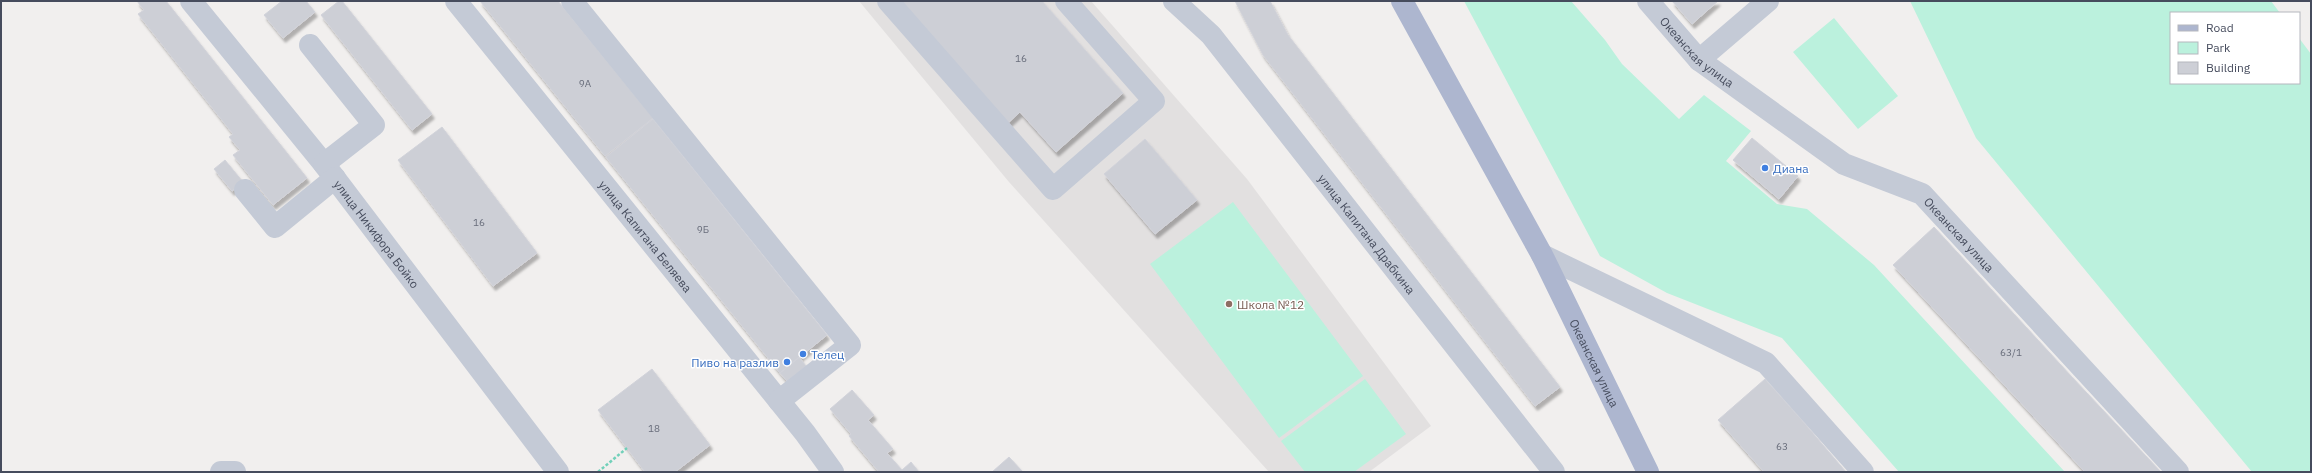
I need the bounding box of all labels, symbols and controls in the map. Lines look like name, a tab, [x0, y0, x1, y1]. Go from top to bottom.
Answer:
legend	[2170, 12, 2300, 84]
street label: Океанская улица	[1657, 13, 1737, 90]
text: Road	[2206, 20, 2234, 35]
text: Park	[2206, 40, 2231, 55]
house number: 16	[1015, 52, 1027, 65]
text: Building	[2206, 60, 2251, 75]
house number: 9А	[579, 77, 592, 90]
place label: Диана	[1773, 161, 1809, 176]
marker: Диана	[1760, 163, 1770, 173]
street label: улица Капитана Драбкина	[1315, 171, 1419, 297]
street label: улица Никифора Бойко	[331, 177, 423, 291]
street label: улица Капитана Беляева	[596, 177, 696, 295]
street label: Океанская улица	[1921, 194, 1998, 275]
house number: 16	[473, 216, 485, 229]
house number: 9Б	[697, 223, 709, 236]
place label: Школа №12	[1237, 297, 1304, 312]
marker: Школа №12	[1224, 299, 1234, 309]
street label: Океанская улица	[1567, 316, 1623, 410]
house number: 63/1	[2000, 346, 2022, 359]
place label: Телец	[811, 347, 844, 362]
marker: Телец	[798, 349, 808, 359]
place label: Пиво на разлив	[691, 355, 779, 370]
marker: Пиво на разлив	[782, 357, 792, 367]
house number: 18	[648, 422, 660, 435]
house number: 63	[1776, 440, 1788, 453]

